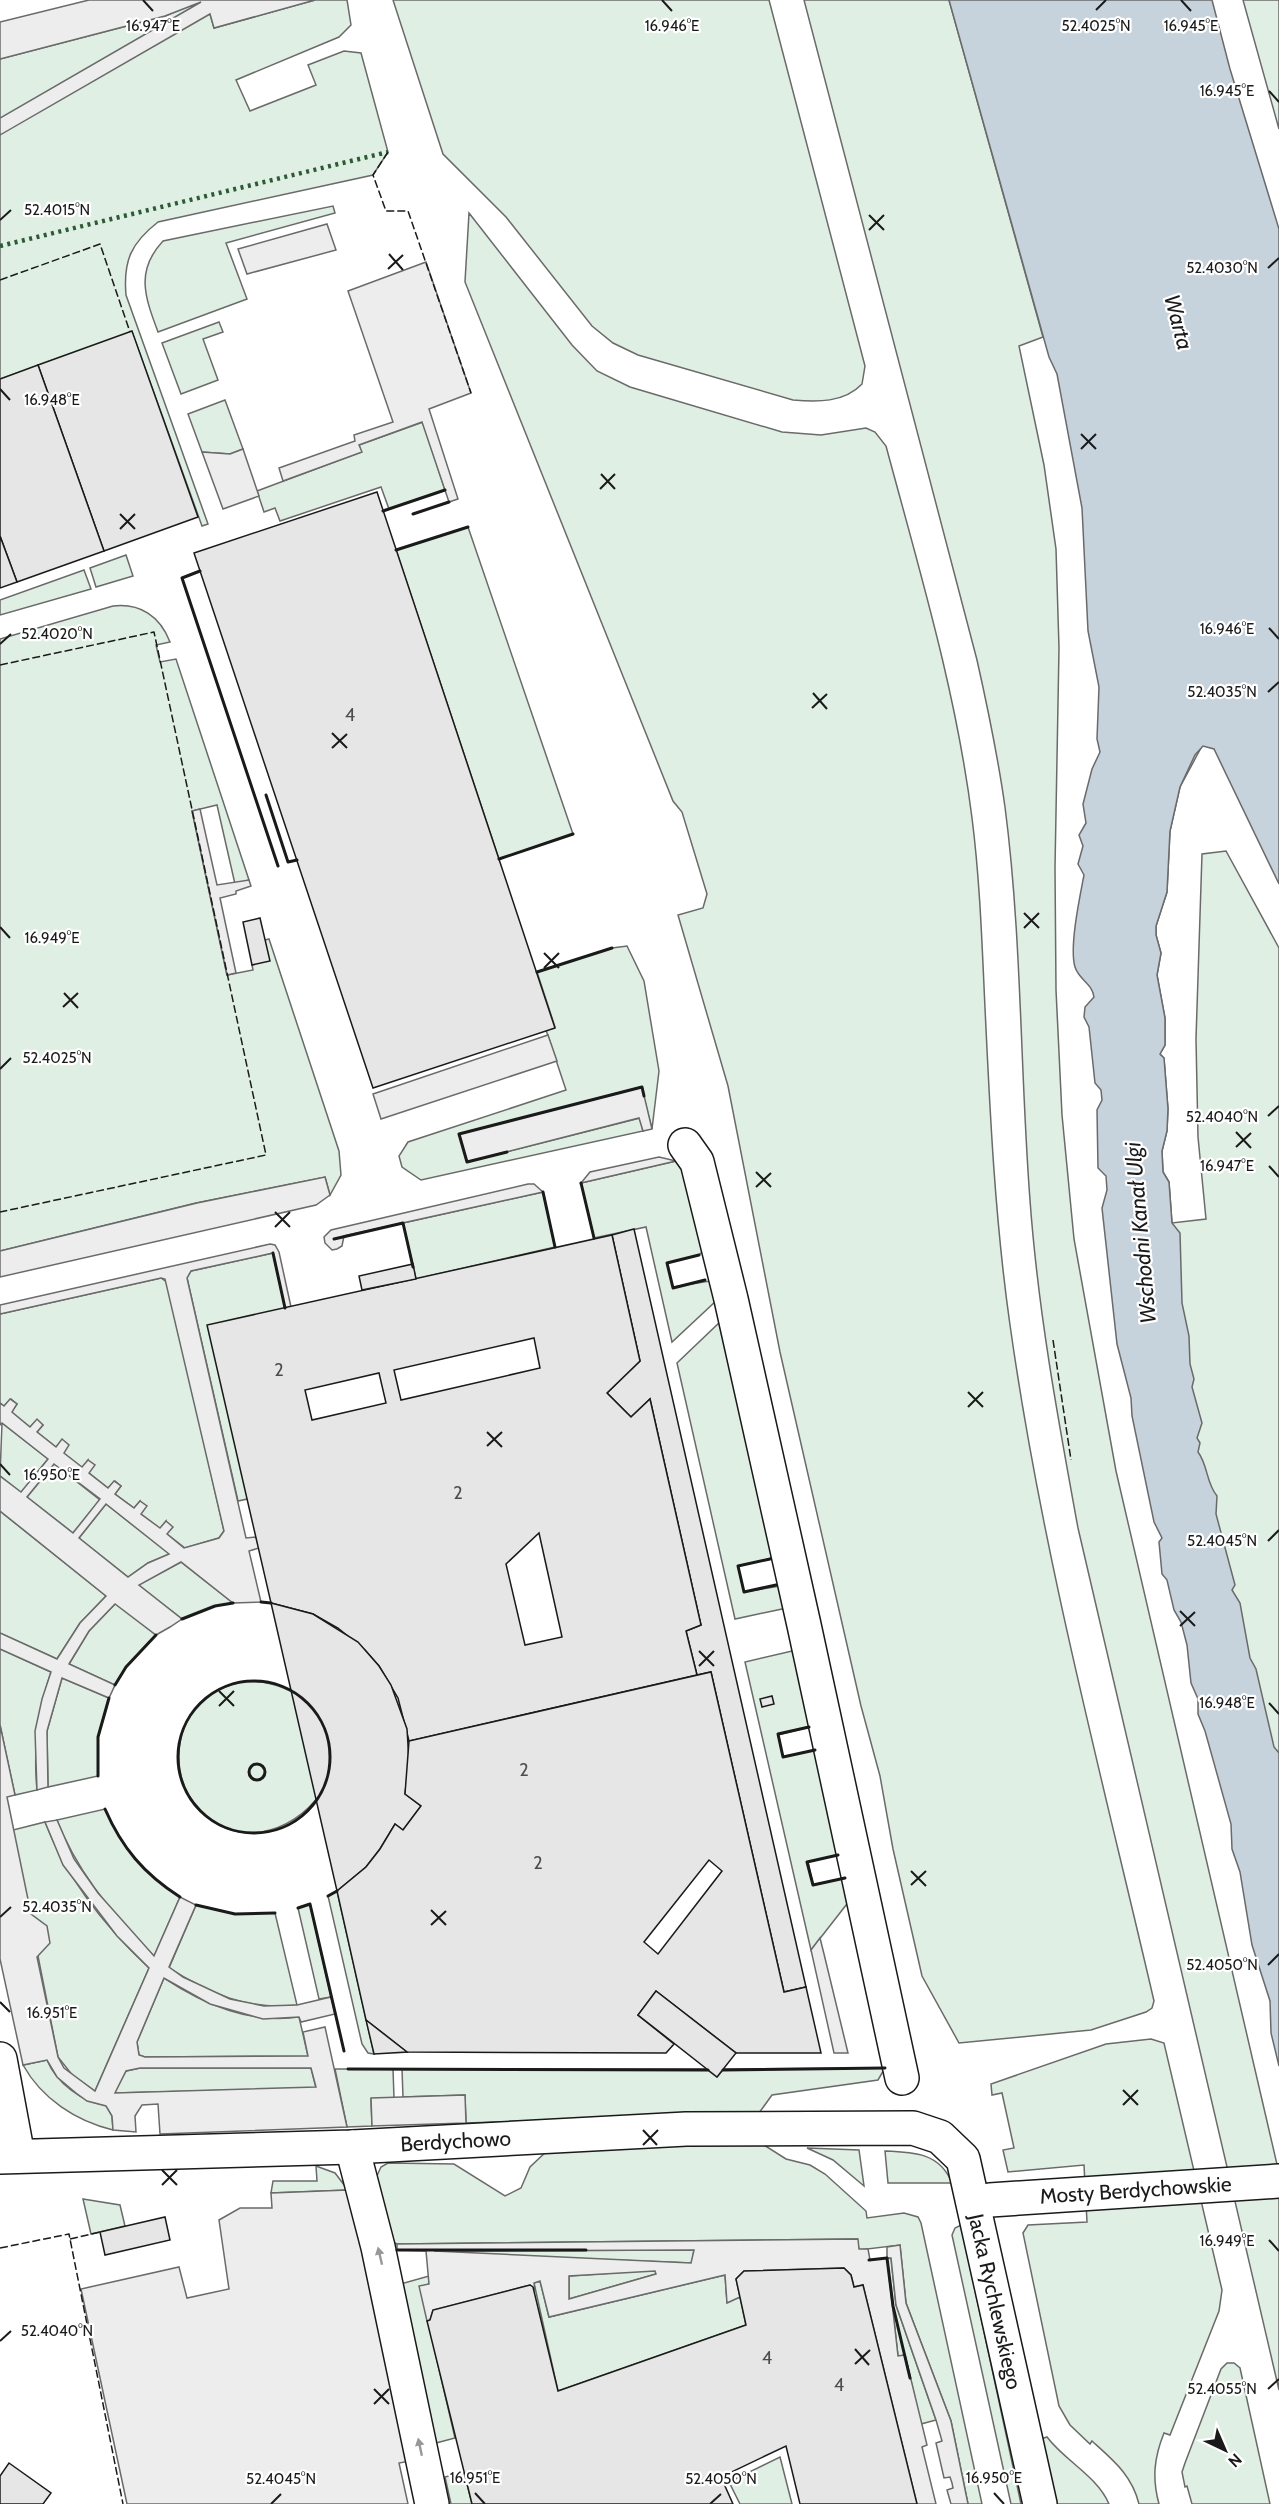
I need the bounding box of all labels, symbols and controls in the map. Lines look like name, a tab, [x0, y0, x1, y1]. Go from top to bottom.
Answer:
text: 16.947°E	[126, 17, 180, 35]
text: 16.946°E	[645, 17, 699, 35]
text: 52.4025°N	[1061, 17, 1131, 35]
text: 16.945°E	[1164, 17, 1218, 35]
text: 16.945°E	[1200, 82, 1254, 100]
text: 52.4015°N	[24, 201, 90, 219]
text: 52.4030°N	[1186, 259, 1258, 277]
water label: Warta	[1158, 292, 1199, 353]
text: 16.948°E	[24, 391, 80, 409]
text: 16.946°E	[1200, 620, 1254, 638]
text: 52.4020°N	[21, 625, 93, 643]
text: 52.4035°N	[1187, 683, 1257, 701]
house number: 4	[345, 704, 355, 726]
text: 16.949°E	[25, 929, 79, 947]
text: 52.4025°N	[22, 1049, 92, 1067]
text: 52.4040°N	[1186, 1108, 1258, 1126]
water label: Wschodni Kanał Ulgi	[1119, 1141, 1162, 1325]
text: 16.947°E	[1200, 1157, 1254, 1175]
house number: 2	[274, 1359, 284, 1381]
text: 16.950°E	[24, 1466, 80, 1484]
house number: 2	[453, 1482, 463, 1504]
text: 52.4045°N	[1187, 1532, 1257, 1550]
text: 16.948°E	[1199, 1694, 1255, 1712]
house number: 2	[519, 1759, 529, 1781]
house number: 2	[533, 1852, 543, 1874]
text: 52.4035°N	[22, 1898, 92, 1916]
text: 52.4050°N	[1186, 1956, 1258, 1974]
text: 16.951°E	[27, 2004, 77, 2022]
street label: Berdychowo	[400, 2125, 512, 2156]
street label: Mosty Berdychowskie	[1039, 2171, 1233, 2209]
street label: Jacka Rychlewskiego	[963, 2210, 1027, 2392]
text: 16.949°E	[1200, 2232, 1254, 2250]
one-way arrow	[375, 2246, 384, 2265]
text: 52.4040°N	[21, 2322, 93, 2340]
house number: 4	[762, 2347, 772, 2369]
house number: 4	[834, 2374, 844, 2396]
text: 52.4055°N	[1187, 2380, 1257, 2398]
north arrow	[1195, 2420, 1255, 2480]
one-way arrow	[415, 2437, 424, 2456]
text: N	[1224, 2450, 1246, 2471]
text: 16.951°E	[450, 2469, 500, 2487]
text: 16.950°E	[966, 2469, 1022, 2487]
text: 52.4045°N	[246, 2470, 316, 2488]
text: 52.4050°N	[685, 2470, 757, 2488]

